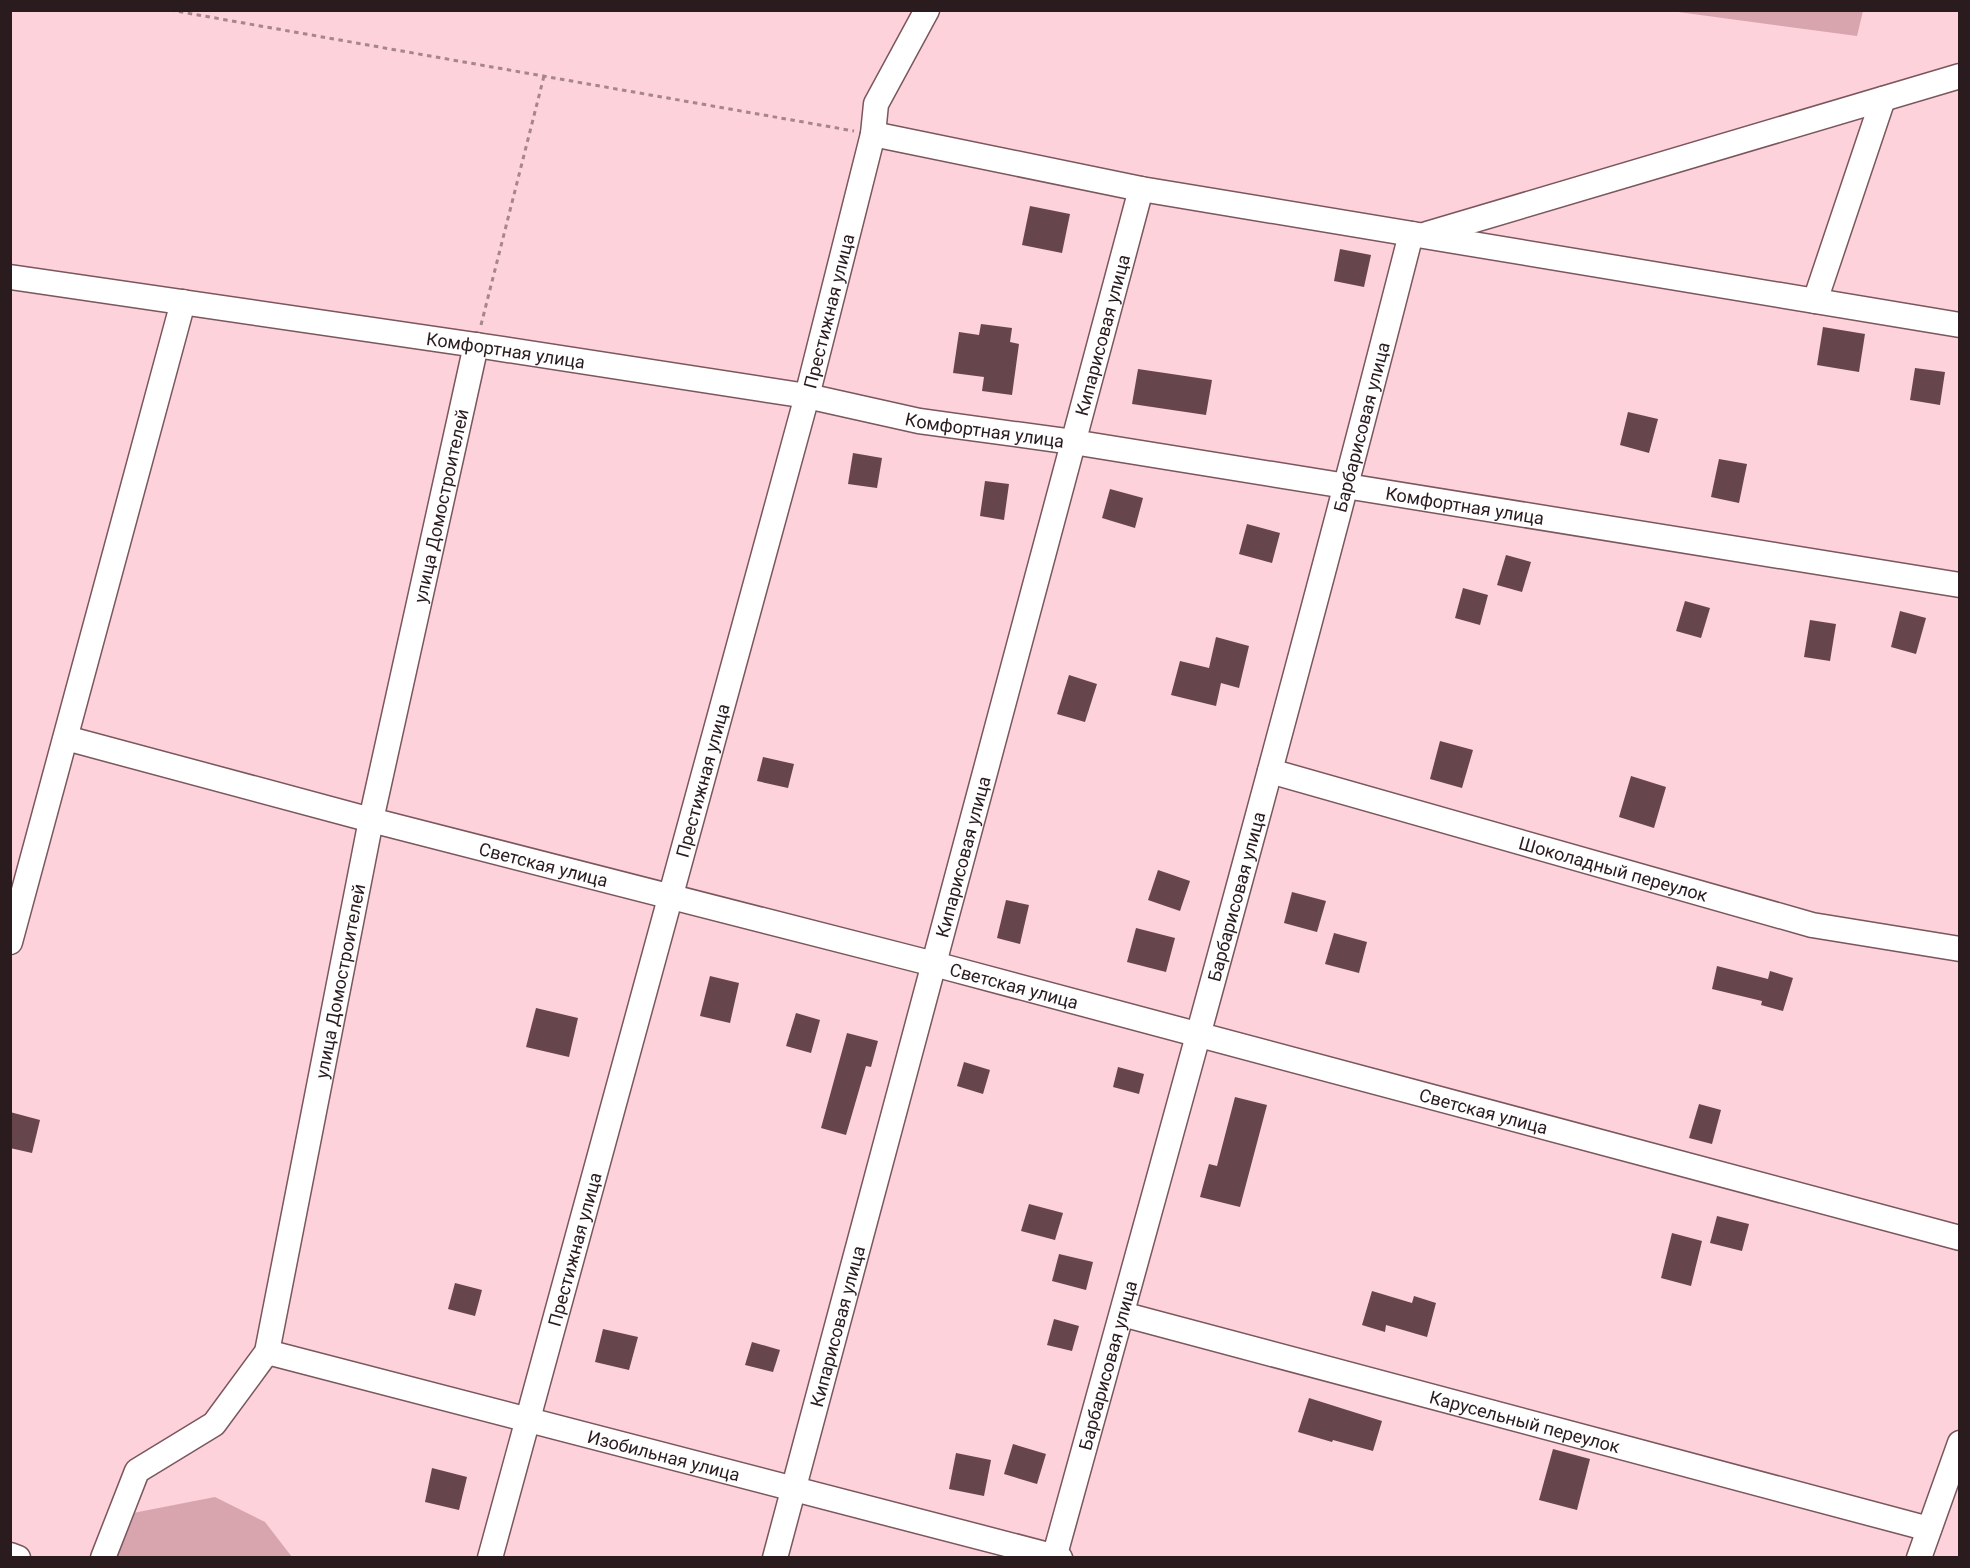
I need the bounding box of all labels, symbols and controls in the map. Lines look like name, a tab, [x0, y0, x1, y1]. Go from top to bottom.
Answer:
street label: Престижная улица	[799, 232, 858, 391]
street label: Кипарисовая улица	[1070, 252, 1134, 418]
street label: Комфортная улица	[425, 327, 587, 372]
street label: Барбарисовая улица	[1329, 340, 1393, 514]
street label: улица Домостроителей	[409, 407, 472, 605]
street label: Комфортная улица	[903, 408, 1066, 451]
street label: Комфортная улица	[1384, 482, 1546, 528]
street label: Престижная улица	[671, 701, 733, 860]
street label: Кипарисовая улица	[931, 774, 994, 940]
street label: Барбарисовая улица	[1203, 809, 1269, 984]
street label: Шоколадный переулок	[1517, 832, 1710, 905]
street label: Светская улица	[477, 838, 610, 891]
street label: улица Домостроителей	[310, 882, 369, 1080]
street label: Светская улица	[948, 958, 1081, 1013]
street label: Светская улица	[1417, 1084, 1550, 1138]
street label: Престижная улица	[543, 1170, 605, 1329]
street label: Кипарисовая улица	[805, 1243, 869, 1409]
street label: Барбарисовая улица	[1074, 1278, 1141, 1452]
street label: Карусельный переулок	[1427, 1386, 1623, 1457]
street label: Изобильная улица	[585, 1425, 742, 1485]

